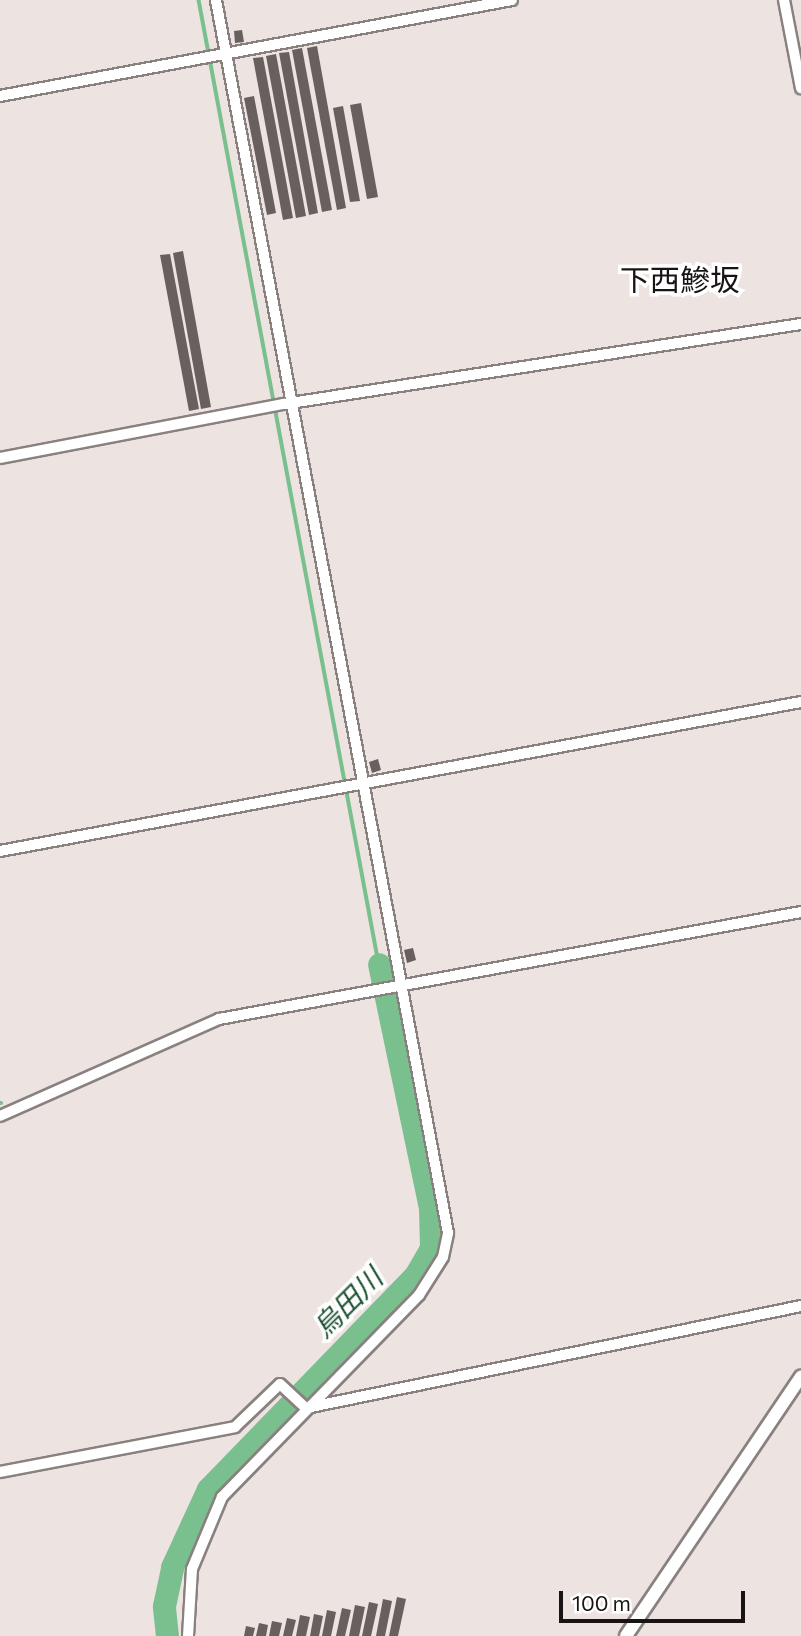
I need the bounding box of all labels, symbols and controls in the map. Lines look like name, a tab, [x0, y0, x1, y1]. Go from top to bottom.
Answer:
district label: 下西鰺坂	[620, 261, 740, 297]
water label: 烏田川	[305, 1260, 389, 1344]
scale bar	[563, 1576, 748, 1620]
text: 100 m	[572, 1590, 631, 1615]

